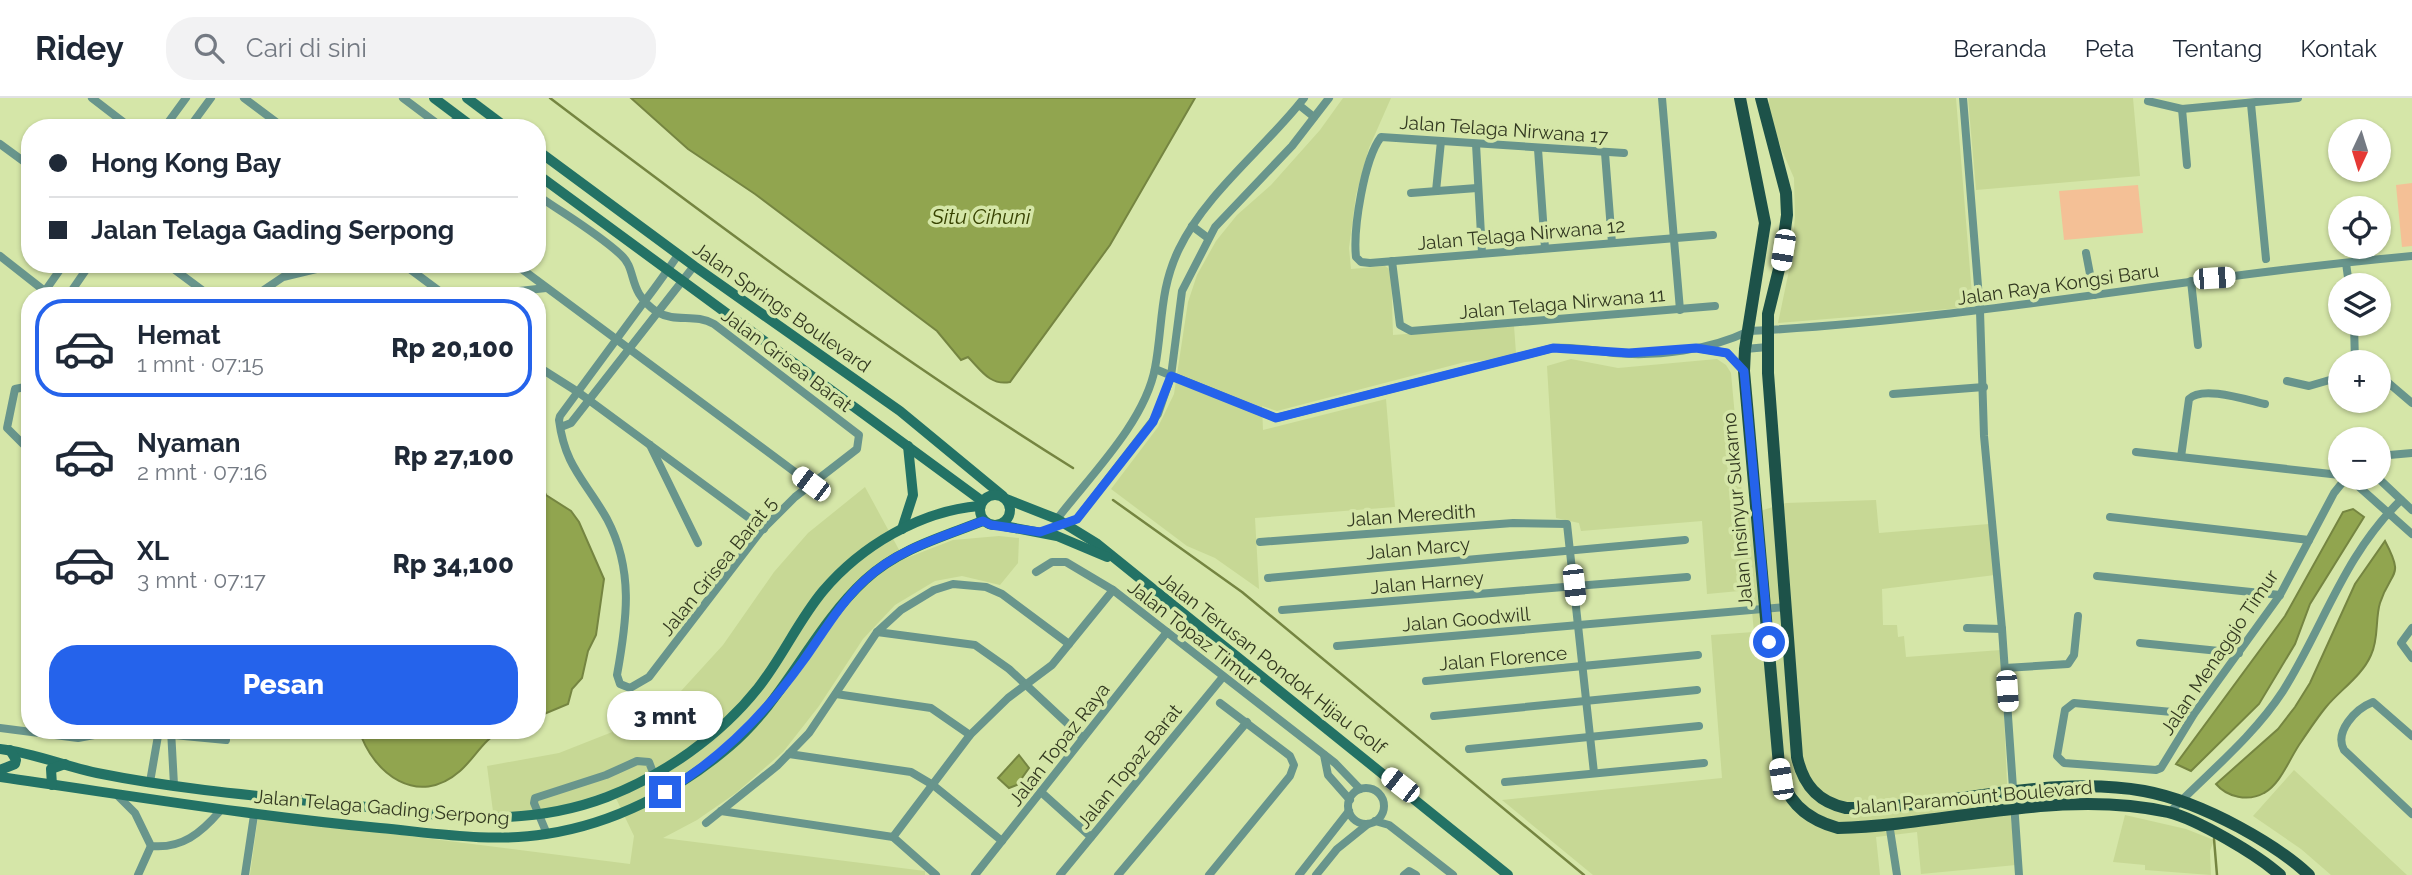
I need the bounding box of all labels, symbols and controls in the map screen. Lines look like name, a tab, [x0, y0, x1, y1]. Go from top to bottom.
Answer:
search box	[166, 17, 656, 80]
text: Ridey	[35, 29, 124, 68]
icon: search	[190, 29, 228, 67]
text: Cari di sini	[246, 33, 367, 63]
text: Beranda	[1953, 34, 2047, 63]
text: Peta	[2085, 34, 2134, 63]
text: Tentang	[2172, 34, 2262, 63]
text: Kontak	[2300, 34, 2377, 63]
street label: Jalan Telaga Nirwana 17	[1399, 111, 1609, 147]
north arrow	[2328, 119, 2390, 182]
map controls	[2328, 119, 2391, 490]
text: Hong Kong Bay	[91, 148, 281, 178]
button: locate	[2328, 196, 2391, 259]
water label: Situ Cihuni	[931, 204, 1031, 229]
street label: Jalan Telaga Nirwana 12	[1416, 214, 1626, 254]
text: Jalan Telaga Gading Serpong	[91, 215, 454, 245]
car	[1770, 228, 1797, 272]
street label: Jalan Springs Boulevard	[689, 237, 875, 377]
street label: Jalan Raya Kongsi Baru	[1956, 259, 2160, 309]
car	[2193, 266, 2236, 290]
button: layers	[2328, 273, 2391, 336]
street label: Jalan Telaga Nirwana 11	[1458, 283, 1666, 323]
street label: Jalan Grisea Barat	[718, 304, 857, 416]
icon: car	[53, 317, 116, 380]
text: Hemat	[137, 320, 221, 350]
text: Rp 20,100	[391, 333, 514, 363]
text: 1 mnt · 07:15	[137, 350, 264, 377]
button: +	[2328, 350, 2391, 413]
street label: Jalan Insinyur Sukarno	[1718, 412, 1756, 608]
icon: car	[53, 425, 116, 488]
button: −	[2328, 427, 2391, 490]
text: Nyaman	[137, 428, 241, 458]
text: Rp 27,100	[394, 441, 514, 471]
text: 2 mnt · 07:16	[137, 458, 267, 485]
car	[788, 463, 835, 505]
street label: Jalan Grisea Barat 5	[655, 492, 781, 640]
street label: Jalan Meredith	[1346, 500, 1476, 530]
street label: Jalan Marcy	[1365, 532, 1471, 564]
icon: car	[53, 533, 116, 596]
text: XL	[137, 536, 169, 566]
text: Rp 34,100	[392, 549, 514, 579]
car	[1562, 563, 1587, 607]
street label: Jalan Menaggio Timur	[2156, 565, 2283, 739]
text: 3 mnt · 07:17	[137, 566, 266, 593]
street label: Jalan Harney	[1369, 566, 1485, 598]
street label: Jalan Terusan Pondok Hijau Golf	[1155, 568, 1391, 759]
street label: Jalan Topaz Timur	[1124, 576, 1262, 690]
street label: Jalan Goodwill	[1401, 602, 1532, 636]
route start	[1753, 626, 1785, 658]
street label: Jalan Florence	[1438, 641, 1568, 675]
button: Pesan	[49, 645, 518, 725]
car	[1996, 669, 2019, 713]
street label: Jalan Topaz Raya	[1004, 678, 1114, 810]
callout: 3 mnt	[607, 690, 723, 740]
street label: Jalan Topaz Barat	[1072, 699, 1186, 833]
text: 3 mnt	[633, 702, 697, 729]
car	[1768, 757, 1795, 801]
car	[1377, 764, 1424, 806]
route end	[649, 776, 681, 808]
street label: Jalan Paramount Boulevard	[1851, 776, 2093, 818]
street label: Jalan Telaga Gading Serpong	[253, 785, 511, 829]

